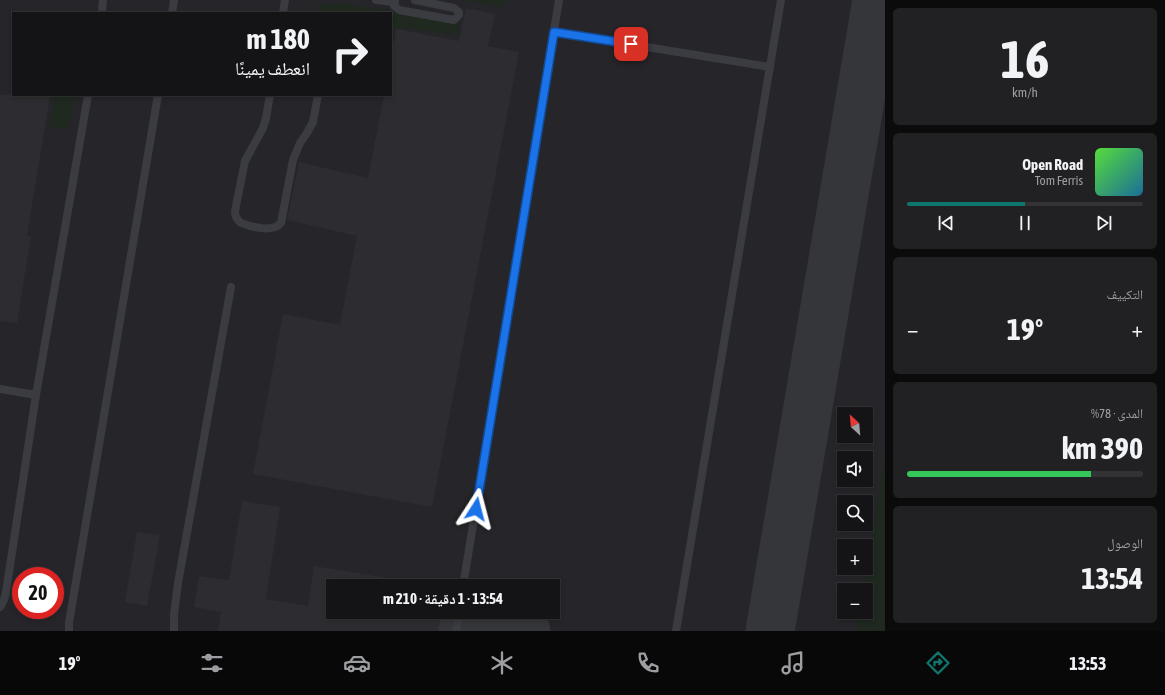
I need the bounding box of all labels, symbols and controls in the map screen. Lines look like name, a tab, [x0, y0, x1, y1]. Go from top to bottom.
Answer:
text: 180 m	[247, 23, 310, 55]
pin	[614, 27, 648, 61]
icon: right	[324, 28, 376, 80]
text: 16	[1001, 29, 1049, 89]
icon: arrive	[620, 33, 642, 55]
text: انعطف يمينًا	[235, 58, 310, 79]
text: km/h	[1012, 85, 1038, 100]
text: Open Road	[1022, 156, 1083, 173]
text: Tom Ferris	[1035, 173, 1083, 188]
icon: previous	[935, 212, 957, 234]
icon: pause	[1014, 212, 1036, 234]
icon: next	[1093, 212, 1115, 234]
text: التكييف	[1107, 287, 1143, 302]
text: 19°	[1007, 312, 1043, 346]
text: −	[907, 316, 918, 342]
text: +	[1132, 316, 1143, 342]
text: المدى · 78%	[1091, 406, 1143, 421]
north arrow	[837, 407, 873, 443]
map controls	[837, 407, 873, 619]
text: 390 km	[1062, 431, 1143, 465]
button: sound	[837, 451, 873, 487]
position arrow	[455, 488, 497, 530]
button: search	[837, 495, 873, 531]
text: الوصول	[1107, 536, 1143, 551]
button: +	[837, 539, 873, 575]
text: 13:54	[1081, 561, 1143, 595]
speed limit sign: 20	[12, 567, 64, 619]
button: −	[837, 583, 873, 619]
text: 13:54 · 1 دقيقة · 210 m	[383, 590, 503, 607]
icon: filters	[198, 649, 226, 677]
icon: car	[343, 649, 371, 677]
icon: climate	[488, 649, 516, 677]
icon: phone	[634, 649, 662, 677]
icon: music	[779, 649, 807, 677]
icon: directions	[924, 649, 952, 677]
text: 19°	[59, 653, 81, 674]
text: 13:53	[1069, 653, 1106, 674]

